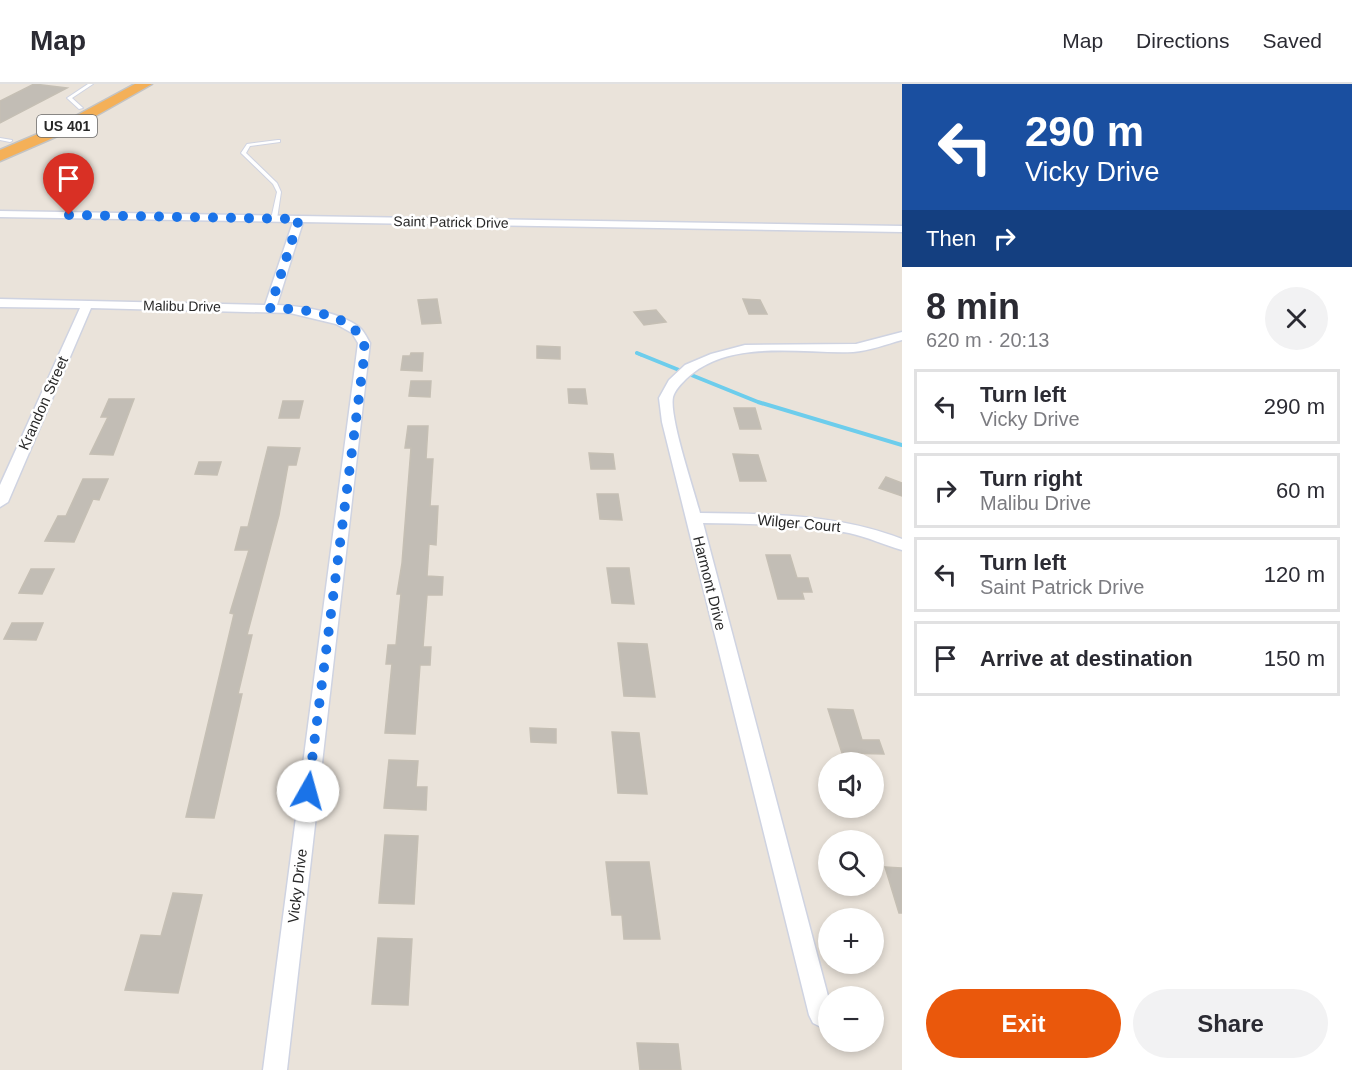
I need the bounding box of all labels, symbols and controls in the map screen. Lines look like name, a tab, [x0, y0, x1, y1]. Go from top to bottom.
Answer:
text: Map	[30, 25, 86, 56]
text: Map	[1062, 29, 1103, 52]
text: Directions	[1136, 29, 1229, 52]
text: Saved	[1262, 29, 1322, 52]
icon: left	[926, 108, 1004, 186]
text: 290 m	[1025, 108, 1144, 155]
road number: US 401	[37, 115, 97, 137]
pin	[43, 153, 94, 215]
text: Vicky Drive	[1025, 157, 1160, 187]
icon: arrive	[52, 162, 85, 195]
street label: Saint Patrick Drive	[393, 213, 509, 231]
icon: right	[988, 222, 1021, 255]
text: Then	[926, 226, 976, 251]
text: 8 min	[926, 286, 1020, 327]
button: close	[1265, 287, 1328, 350]
street label: Malibu Drive	[143, 297, 221, 315]
text: 620 m · 20:13	[926, 329, 1049, 351]
street label: Krandon Street	[15, 353, 72, 453]
text: Turn left	[980, 382, 1066, 407]
icon: left	[929, 390, 962, 423]
text: 290 m	[1264, 394, 1325, 419]
text: Vicky Drive	[980, 408, 1080, 430]
text: Turn right	[980, 466, 1082, 491]
icon: right	[929, 474, 962, 507]
text: 60 m	[1276, 478, 1325, 503]
text: Malibu Drive	[980, 492, 1091, 514]
street label: Wilger Court	[757, 511, 842, 535]
street label: Harmont Drive	[690, 534, 730, 632]
text: Turn left	[980, 550, 1066, 575]
icon: left	[929, 558, 962, 591]
text: 120 m	[1264, 562, 1325, 587]
text: Saint Patrick Drive	[980, 576, 1145, 598]
icon: arrive	[929, 642, 962, 675]
text: Arrive at destination	[980, 646, 1193, 671]
text: 150 m	[1264, 646, 1325, 671]
map controls	[818, 752, 884, 1052]
button: sound	[818, 752, 884, 818]
position arrow	[276, 759, 340, 823]
button: search	[818, 830, 884, 896]
street label: Vicky Drive	[284, 848, 310, 924]
button: +	[818, 908, 884, 974]
button: −	[818, 986, 884, 1052]
button: Exit	[926, 989, 1121, 1058]
button: Share	[1133, 989, 1328, 1058]

